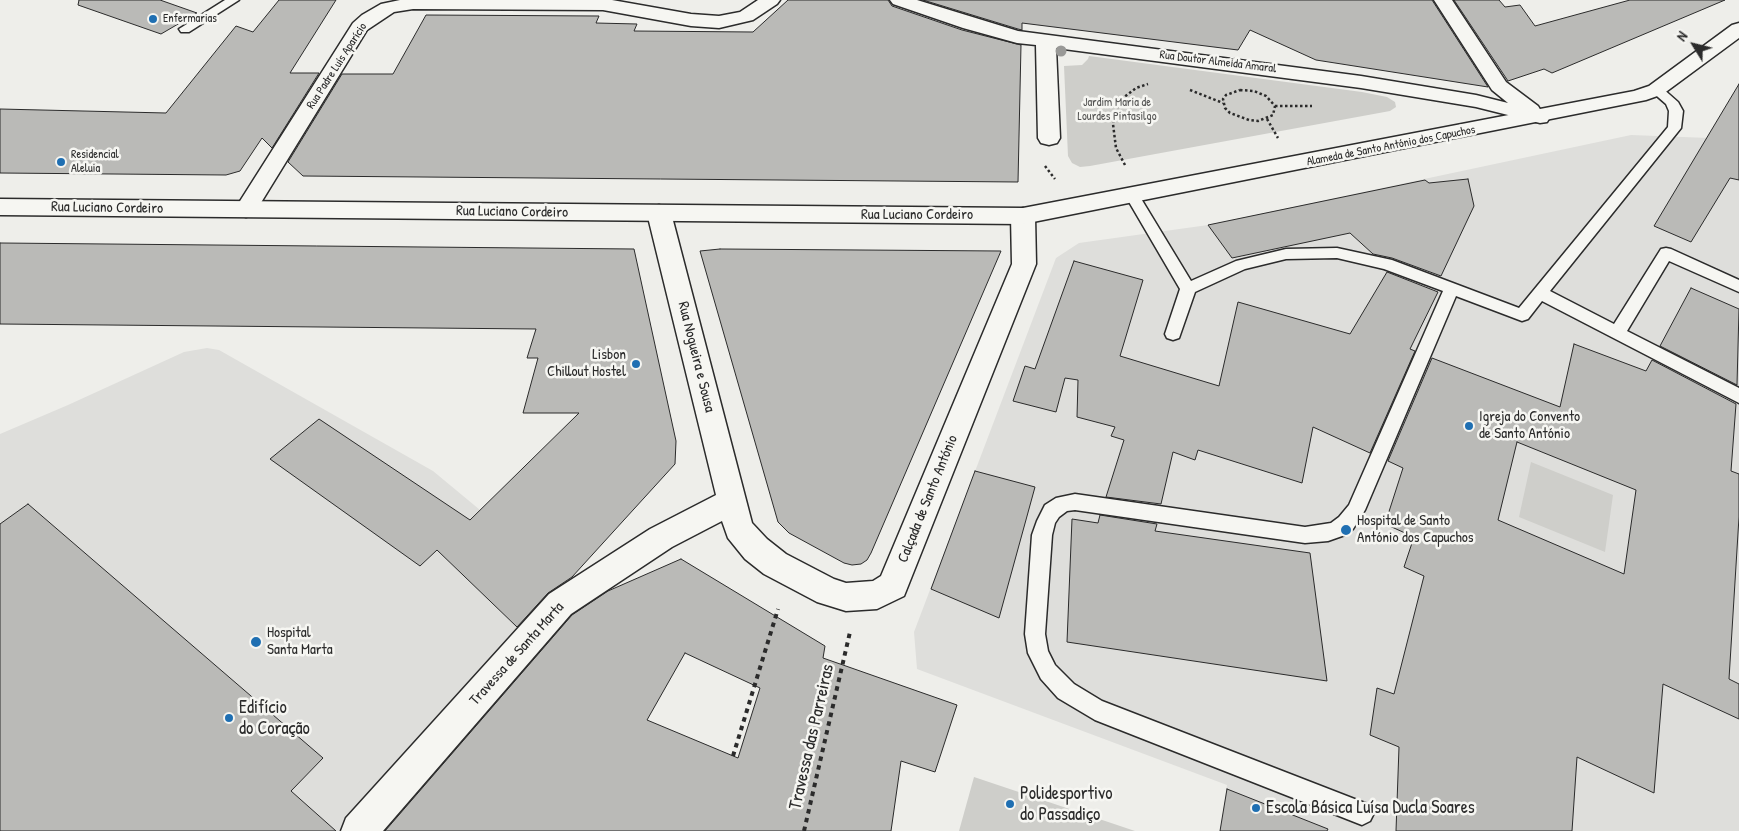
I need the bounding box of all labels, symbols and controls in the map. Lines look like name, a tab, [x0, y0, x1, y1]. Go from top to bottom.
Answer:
place label: Enfermarias	[163, 12, 217, 26]
marker: Enfermarias	[147, 13, 159, 25]
street label: Rua Padre Luís Aparício	[304, 20, 370, 112]
north arrow	[1669, 20, 1719, 70]
text: N	[1672, 27, 1691, 44]
street label: Rua Doutor Almeida Amaral	[1159, 48, 1277, 76]
park label: Jardim Maria de Lourdes Pintasilgo	[1078, 96, 1156, 124]
street label: Alameda de Santo António dos Capuchos	[1305, 123, 1477, 169]
place label: Residencial Aleluia	[71, 148, 119, 176]
marker: Residencial Aleluia	[55, 156, 67, 168]
street label: Rua Luciano Cordeiro	[51, 198, 163, 218]
street label: Rua Luciano Cordeiro	[456, 202, 568, 222]
street label: Rua Luciano Cordeiro	[861, 206, 973, 224]
street label: Rua Nogueira e Sousa	[674, 300, 718, 414]
place label: Lisbon Chillout Hostel	[547, 346, 626, 381]
marker: Lisbon Chillout Hostel	[630, 358, 642, 370]
place label: Igreja do Convento de Santo António	[1479, 408, 1580, 443]
marker: Igreja do Convento de Santo António	[1463, 420, 1475, 432]
street label: Calçada de Santo António	[894, 433, 962, 565]
place label: Hospital de Santo António dos Capuchos	[1357, 512, 1474, 547]
marker: Hospital de Santo António dos Capuchos	[1339, 523, 1353, 537]
street label: Travessa de Santa Marta	[466, 599, 568, 709]
place label: Hospital Santa Marta	[267, 624, 333, 659]
marker: Hospital Santa Marta	[249, 635, 263, 649]
street label: Travessa das Parreiras	[785, 662, 839, 812]
place label: Edifício do Coração	[239, 697, 310, 740]
marker: Edifício do Coração	[223, 712, 235, 724]
place label: Polidesportivo do Passadiço	[1020, 783, 1112, 826]
place label: Escola Básica Luísa Ducla Soares	[1266, 797, 1475, 819]
marker: Polidesportivo do Passadiço	[1004, 798, 1016, 810]
marker: Escola Básica Luísa Ducla Soares	[1250, 802, 1262, 814]

